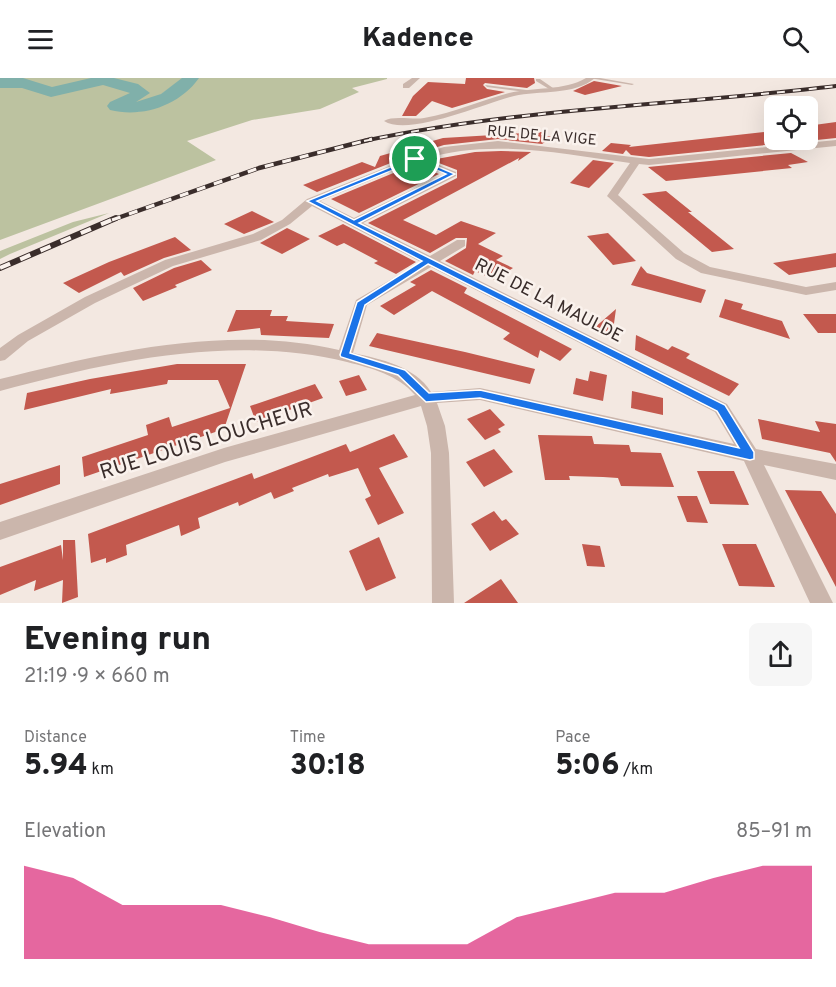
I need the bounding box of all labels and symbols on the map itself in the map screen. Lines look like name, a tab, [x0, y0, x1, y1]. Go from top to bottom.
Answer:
street label: RUE DE LA VIGE	[486, 122, 597, 151]
pin	[389, 133, 440, 184]
street label: RUE DE LA MAULDE	[470, 254, 626, 349]
street label: RUE LOUIS LOUCHEUR	[97, 396, 316, 487]

